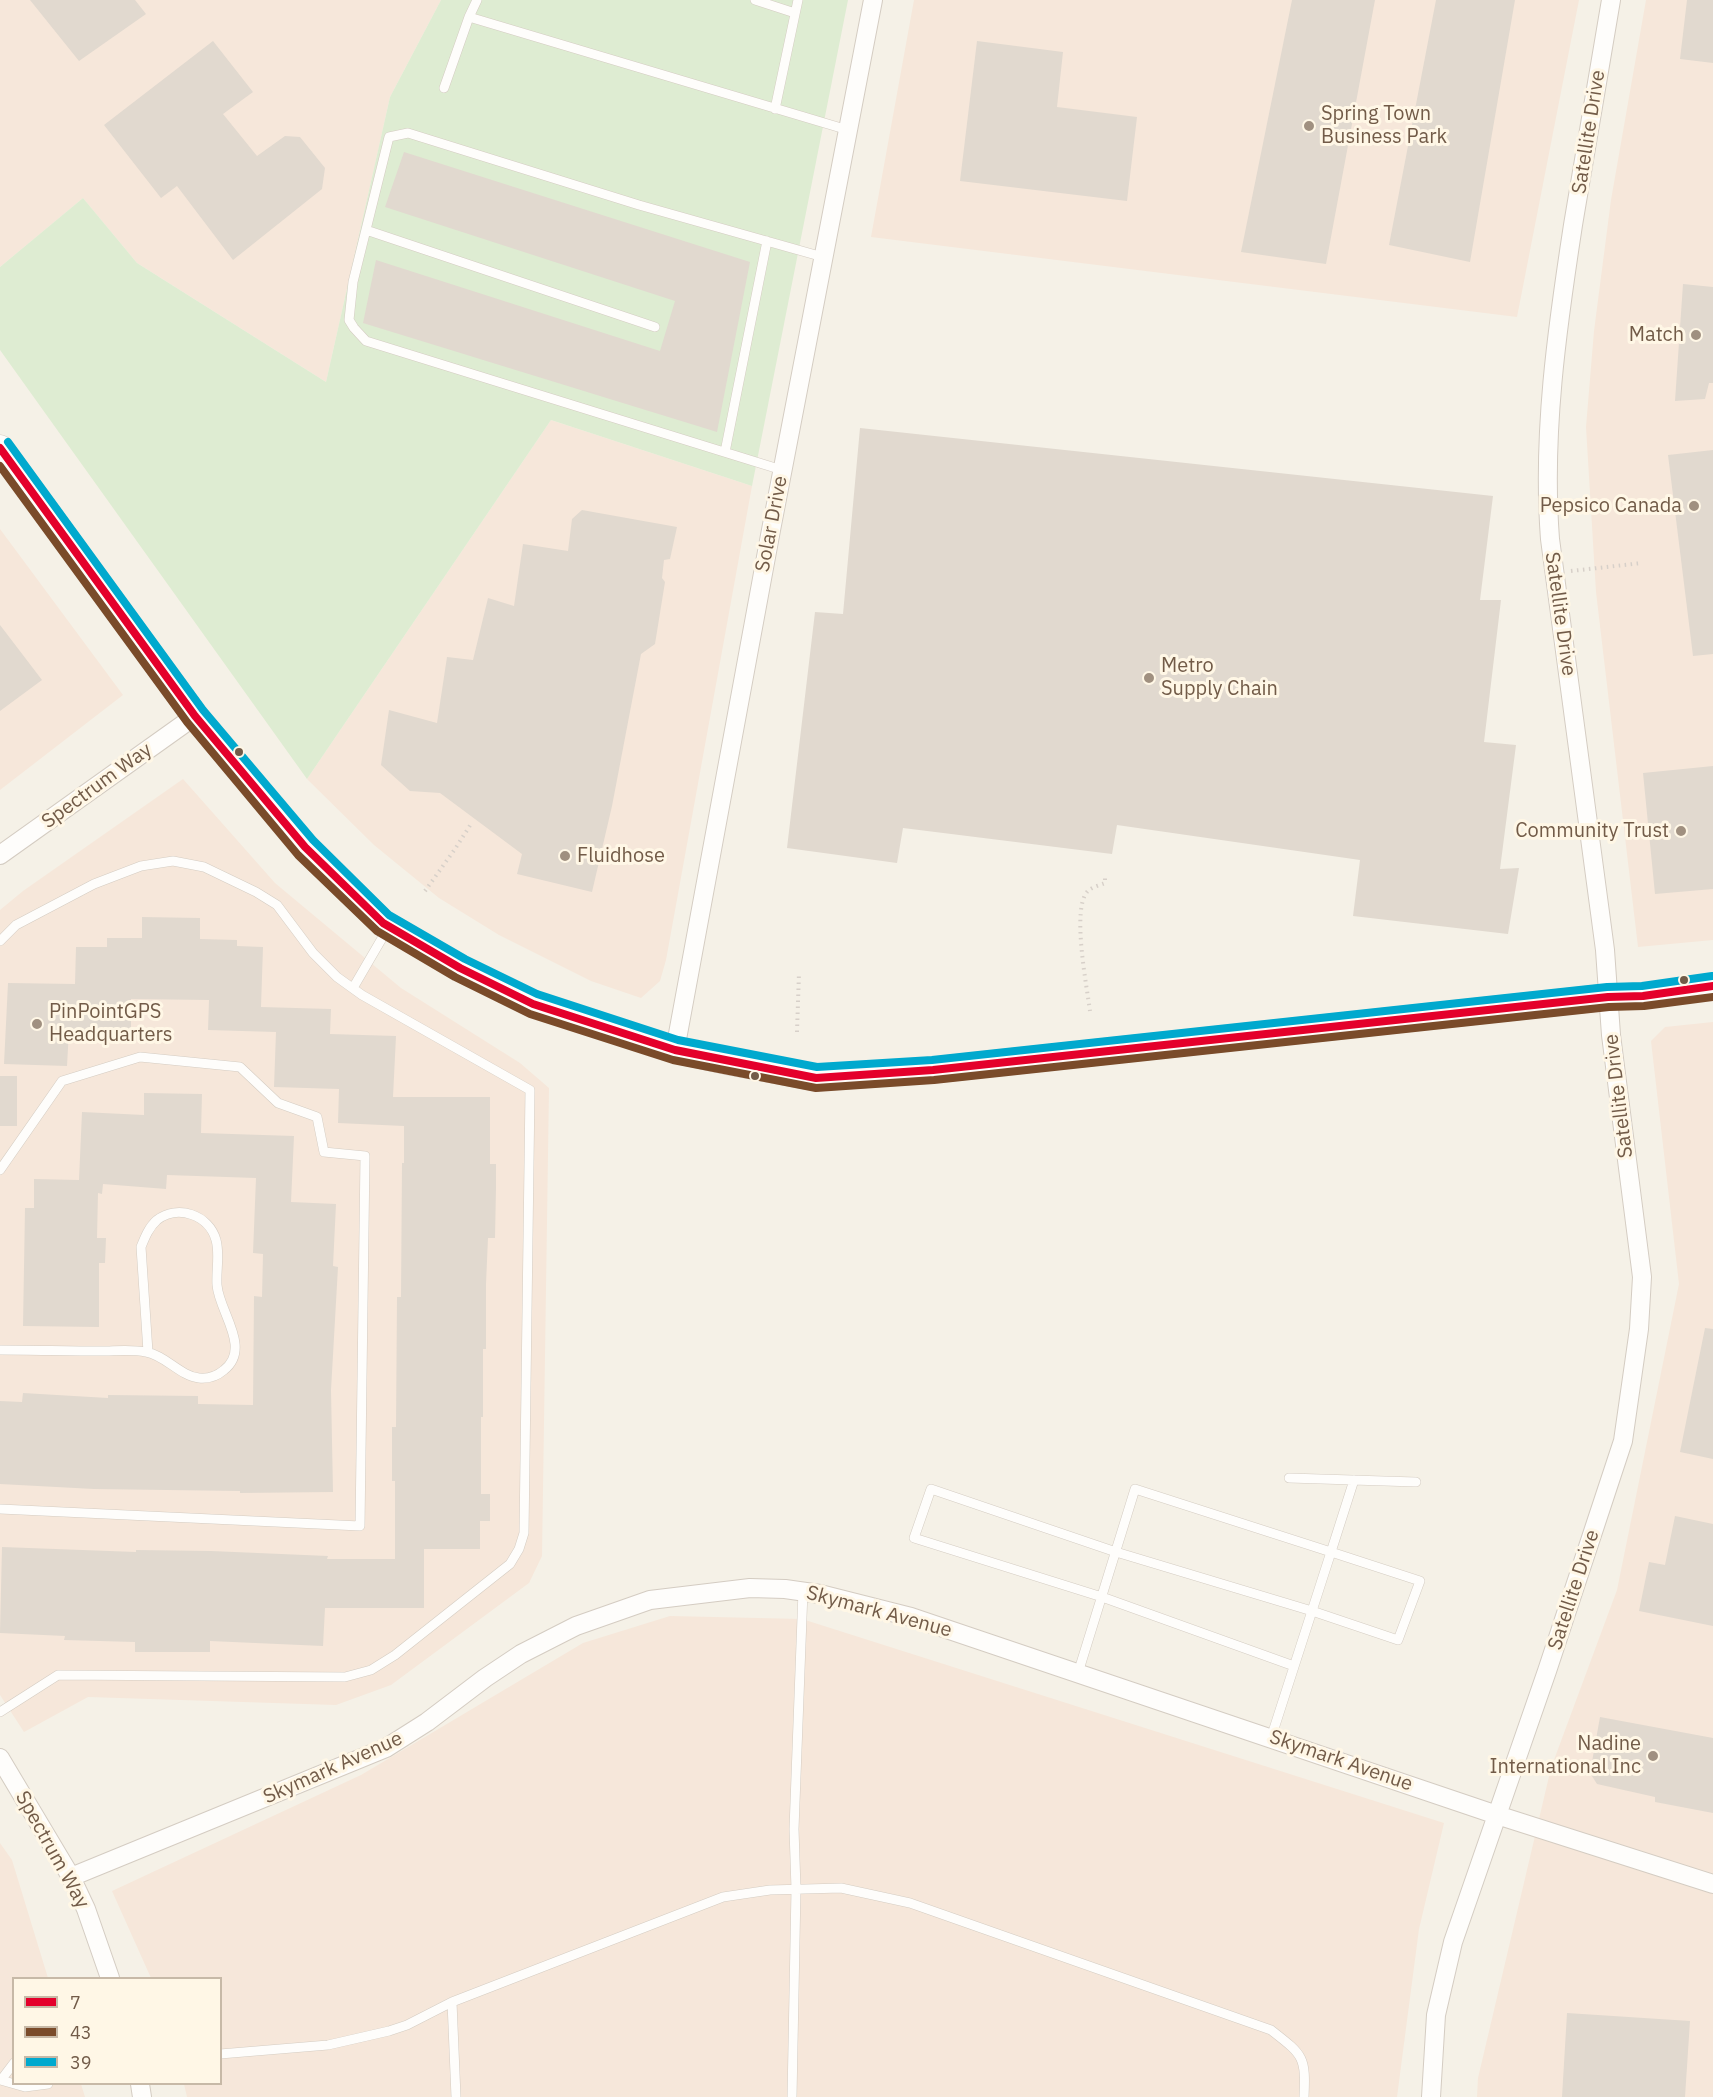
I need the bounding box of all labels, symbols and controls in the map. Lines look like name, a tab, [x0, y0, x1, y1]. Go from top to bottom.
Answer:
street label: Satellite Drive	[1567, 68, 1611, 196]
place label: Spring Town Business Park	[1321, 102, 1447, 149]
marker: Spring Town Business Park	[1302, 119, 1316, 133]
place label: Match	[1629, 323, 1684, 347]
marker: Match	[1689, 328, 1703, 342]
street label: Solar Drive	[751, 474, 793, 574]
place label: Pepsico Canada	[1540, 494, 1682, 518]
marker: Pepsico Canada	[1687, 499, 1701, 513]
street label: Satellite Drive	[1539, 550, 1581, 678]
place label: Metro Supply Chain	[1161, 654, 1278, 701]
marker: Metro Supply Chain	[1142, 671, 1156, 685]
street label: Spectrum Way	[37, 738, 157, 834]
unlabelled marker	[233, 746, 245, 758]
place label: Community Trust	[1515, 819, 1669, 843]
marker: Community Trust	[1674, 824, 1688, 838]
place label: Fluidhose	[577, 844, 665, 868]
marker: Fluidhose	[558, 849, 572, 863]
unlabelled marker	[1678, 974, 1690, 986]
place label: PinPointGPS Headquarters	[49, 1000, 172, 1047]
marker: PinPointGPS Headquarters	[30, 1017, 44, 1031]
street label: Satellite Drive	[1599, 1032, 1639, 1160]
unlabelled marker	[749, 1070, 761, 1082]
street label: Satellite Drive	[1543, 1527, 1605, 1653]
street label: Skymark Avenue	[804, 1581, 954, 1643]
street label: Skymark Avenue	[1266, 1725, 1416, 1797]
street label: Skymark Avenue	[260, 1727, 406, 1809]
place label: Nadine International Inc	[1490, 1732, 1641, 1779]
marker: Nadine International Inc	[1646, 1749, 1660, 1763]
street label: Spectrum Way	[10, 1787, 94, 1913]
legend	[12, 1977, 222, 2085]
text: 7	[70, 1991, 81, 2014]
text: 43	[70, 2021, 92, 2044]
text: 39	[70, 2051, 92, 2074]

